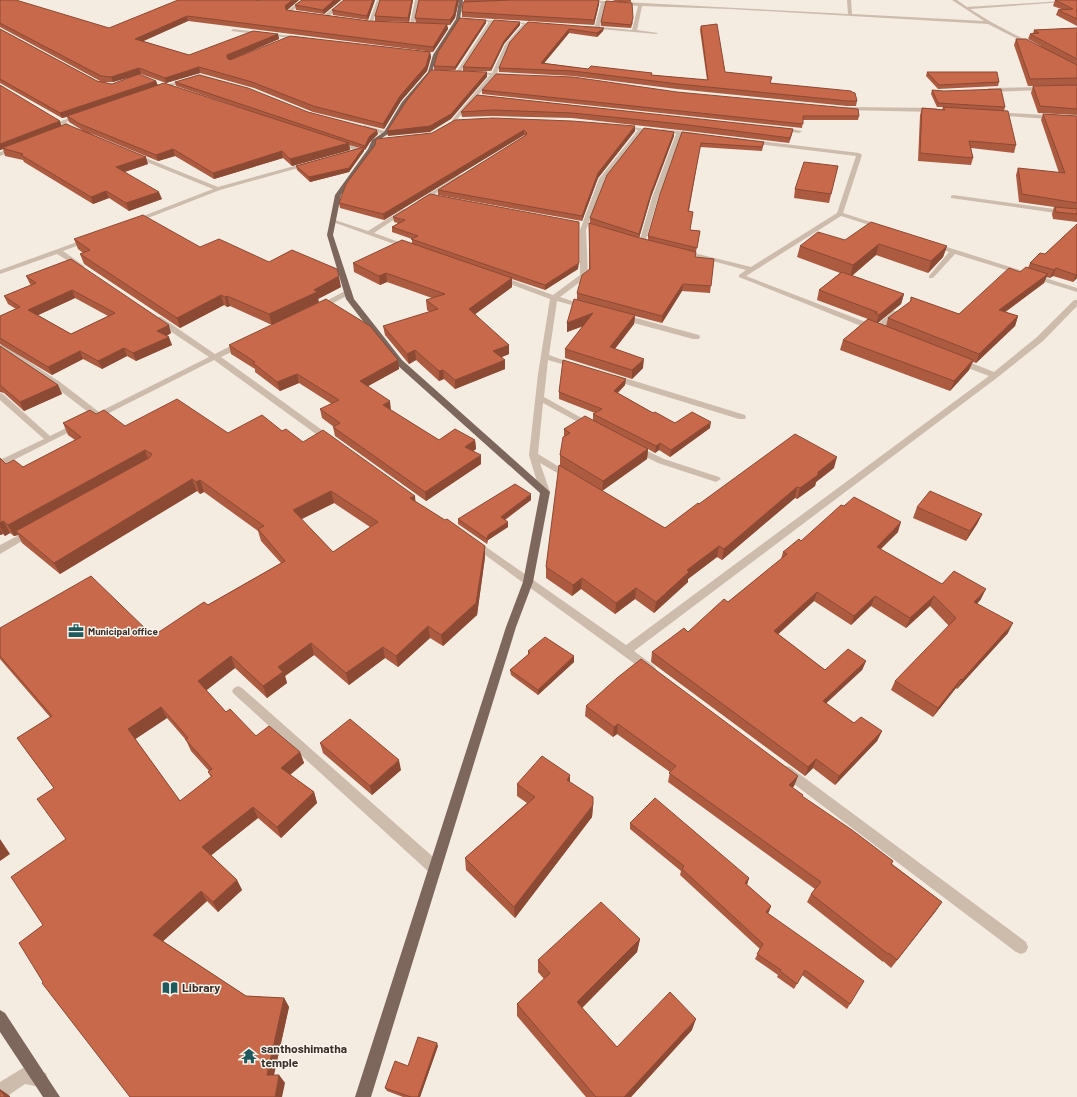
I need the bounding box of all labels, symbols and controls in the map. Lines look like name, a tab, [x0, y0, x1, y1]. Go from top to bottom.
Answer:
office icon: Municipal office	[67, 622, 85, 640]
place label: Municipal office	[88, 625, 158, 637]
library icon: Library	[161, 979, 179, 997]
place label: Library	[182, 980, 220, 994]
place label: santhoshimatha temple	[261, 1041, 347, 1069]
temple icon: santhoshimatha temple	[240, 1047, 258, 1065]

